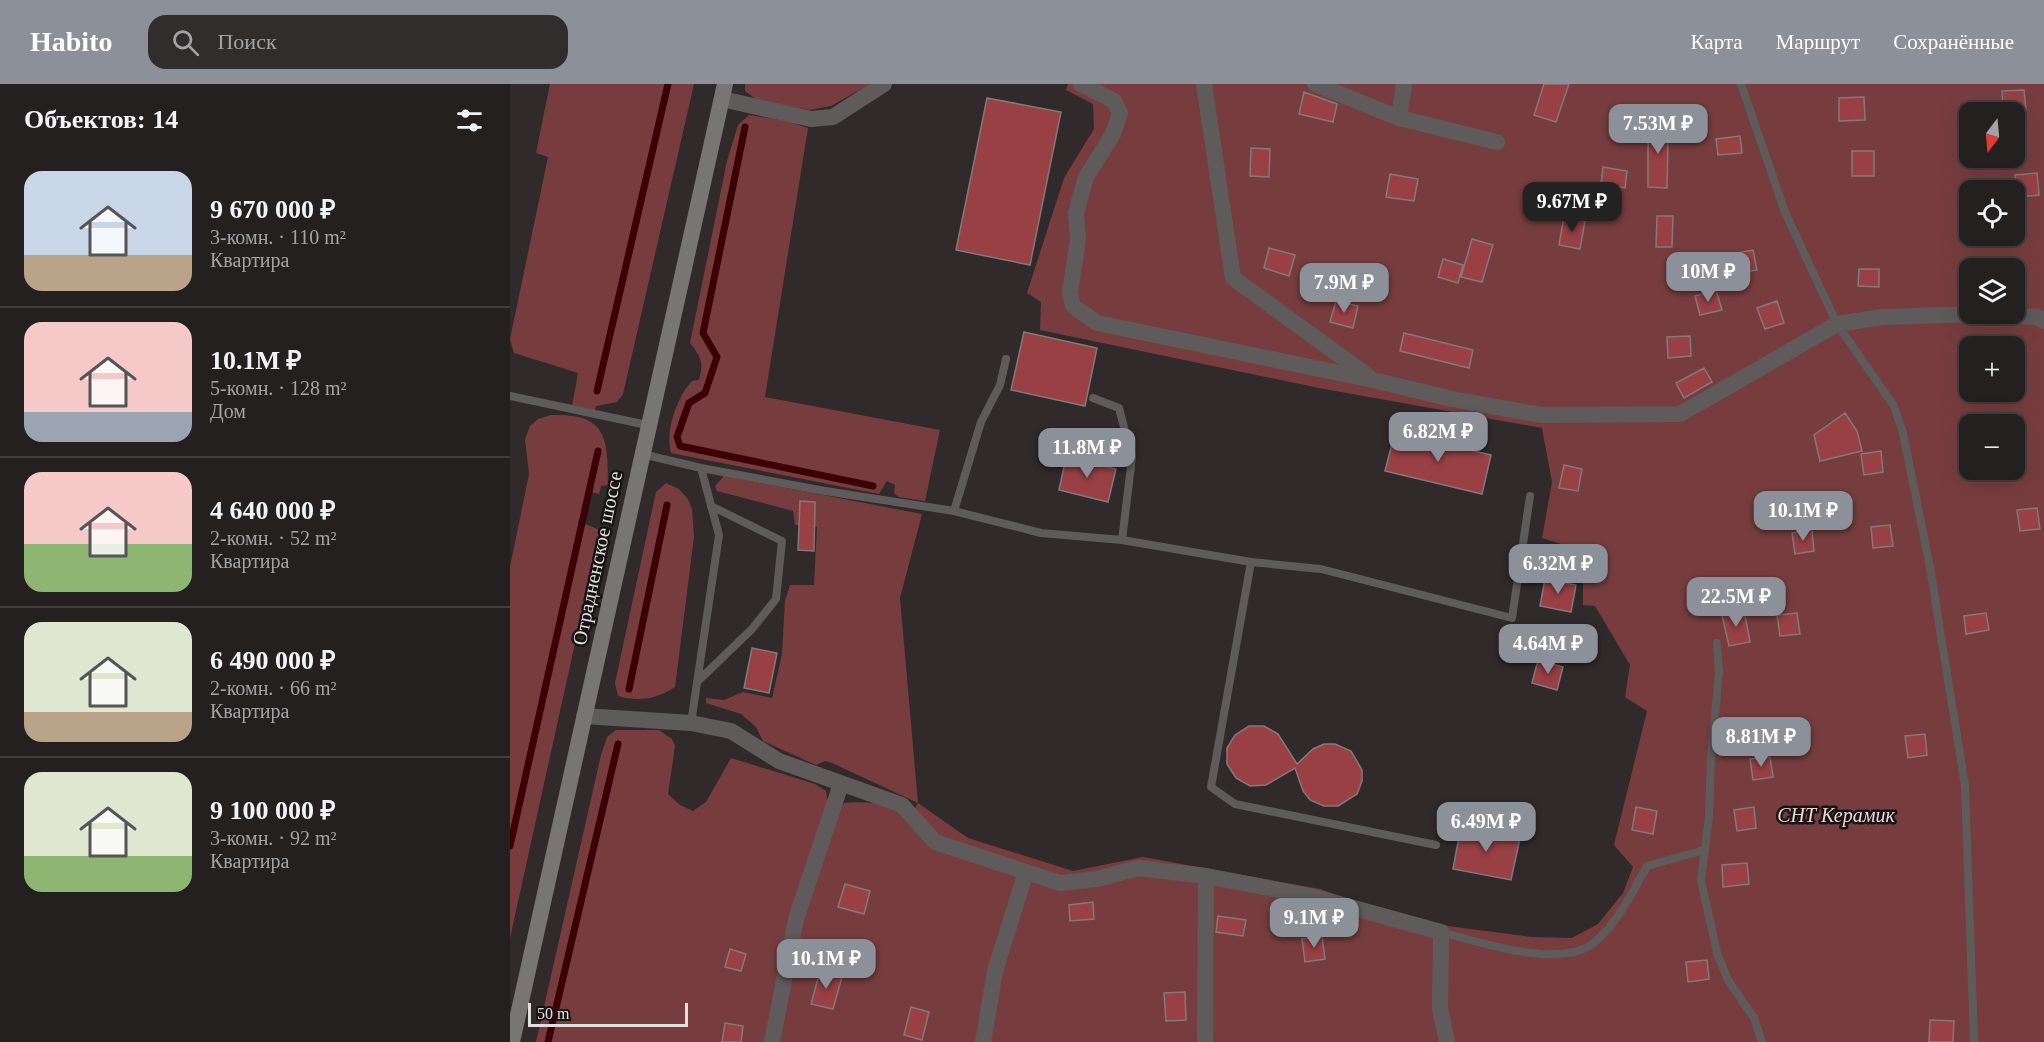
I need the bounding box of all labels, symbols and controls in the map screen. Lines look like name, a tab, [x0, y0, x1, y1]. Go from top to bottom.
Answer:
search box	[148, 15, 568, 69]
text: Habito	[30, 26, 112, 57]
icon: search	[169, 26, 202, 59]
text: Поиск	[217, 29, 277, 54]
text: Карта	[1691, 30, 1743, 54]
text: Маршрут	[1776, 30, 1860, 54]
text: Сохранённые	[1893, 30, 2014, 54]
north arrow	[1959, 102, 2025, 168]
map controls	[1959, 102, 2025, 480]
icon: filters	[453, 104, 486, 137]
pin: 7.53M ₽	[1603, 104, 1713, 155]
text: Объектов: 14	[24, 105, 178, 134]
text: 7.53M ₽	[1623, 112, 1693, 134]
button: locate	[1959, 180, 2025, 246]
pin: 9.67M ₽	[1517, 182, 1627, 233]
text: 9.67M ₽	[1537, 190, 1607, 212]
icon: home	[72, 195, 144, 267]
text: 9 670 000 ₽	[210, 195, 336, 224]
text: 3-комн. · 110 m²	[210, 226, 346, 248]
text: Квартира	[210, 249, 289, 271]
pin: 10M ₽	[1666, 252, 1750, 303]
button: layers	[1959, 258, 2025, 324]
text: 10M ₽	[1680, 260, 1736, 282]
pin: 7.9M ₽	[1295, 263, 1393, 314]
text: 7.9M ₽	[1314, 271, 1374, 293]
button: +	[1959, 336, 2025, 402]
icon: home	[72, 346, 144, 418]
text: 10.1M ₽	[210, 346, 302, 375]
text: 5-комн. · 128 m²	[210, 377, 347, 399]
text: Дом	[210, 400, 246, 422]
pin: 6.82M ₽	[1383, 412, 1493, 463]
button: −	[1959, 414, 2025, 480]
text: 6.82M ₽	[1403, 420, 1473, 442]
pin: 11.8M ₽	[1032, 428, 1142, 479]
text: 11.8M ₽	[1052, 436, 1122, 458]
street label: Отрадненское шоссе	[568, 469, 627, 647]
pin: 10.1M ₽	[1748, 491, 1858, 542]
icon: home	[72, 496, 144, 568]
text: 4 640 000 ₽	[210, 496, 336, 525]
text: 10.1M ₽	[1768, 499, 1838, 521]
text: 2-комн. · 52 m²	[210, 527, 337, 549]
pin: 6.32M ₽	[1503, 544, 1613, 595]
text: Квартира	[210, 550, 289, 572]
text: 6.32M ₽	[1523, 552, 1593, 574]
pin: 22.5M ₽	[1681, 577, 1791, 628]
text: 22.5M ₽	[1701, 585, 1771, 607]
pin: 4.64M ₽	[1493, 624, 1603, 675]
text: 4.64M ₽	[1513, 632, 1583, 654]
icon: home	[72, 646, 144, 718]
text: 6 490 000 ₽	[210, 646, 336, 675]
text: 2-комн. · 66 m²	[210, 677, 337, 699]
text: Квартира	[210, 700, 289, 722]
pin: 8.81M ₽	[1706, 717, 1816, 768]
text: 8.81M ₽	[1726, 725, 1796, 747]
icon: home	[72, 796, 144, 868]
text: 9 100 000 ₽	[210, 796, 336, 825]
pin: 6.49M ₽	[1431, 802, 1541, 853]
park label: СНТ Керамик	[1777, 804, 1895, 827]
text: 6.49M ₽	[1451, 810, 1521, 832]
text: 3-комн. · 92 m²	[210, 827, 337, 849]
text: Квартира	[210, 850, 289, 872]
pin: 9.1M ₽	[1265, 898, 1363, 949]
text: 9.1M ₽	[1284, 906, 1344, 928]
pin: 10.1M ₽	[771, 939, 881, 990]
text: 10.1M ₽	[791, 947, 861, 969]
scale bar	[528, 1000, 688, 1028]
text: 50 m	[537, 1005, 569, 1022]

